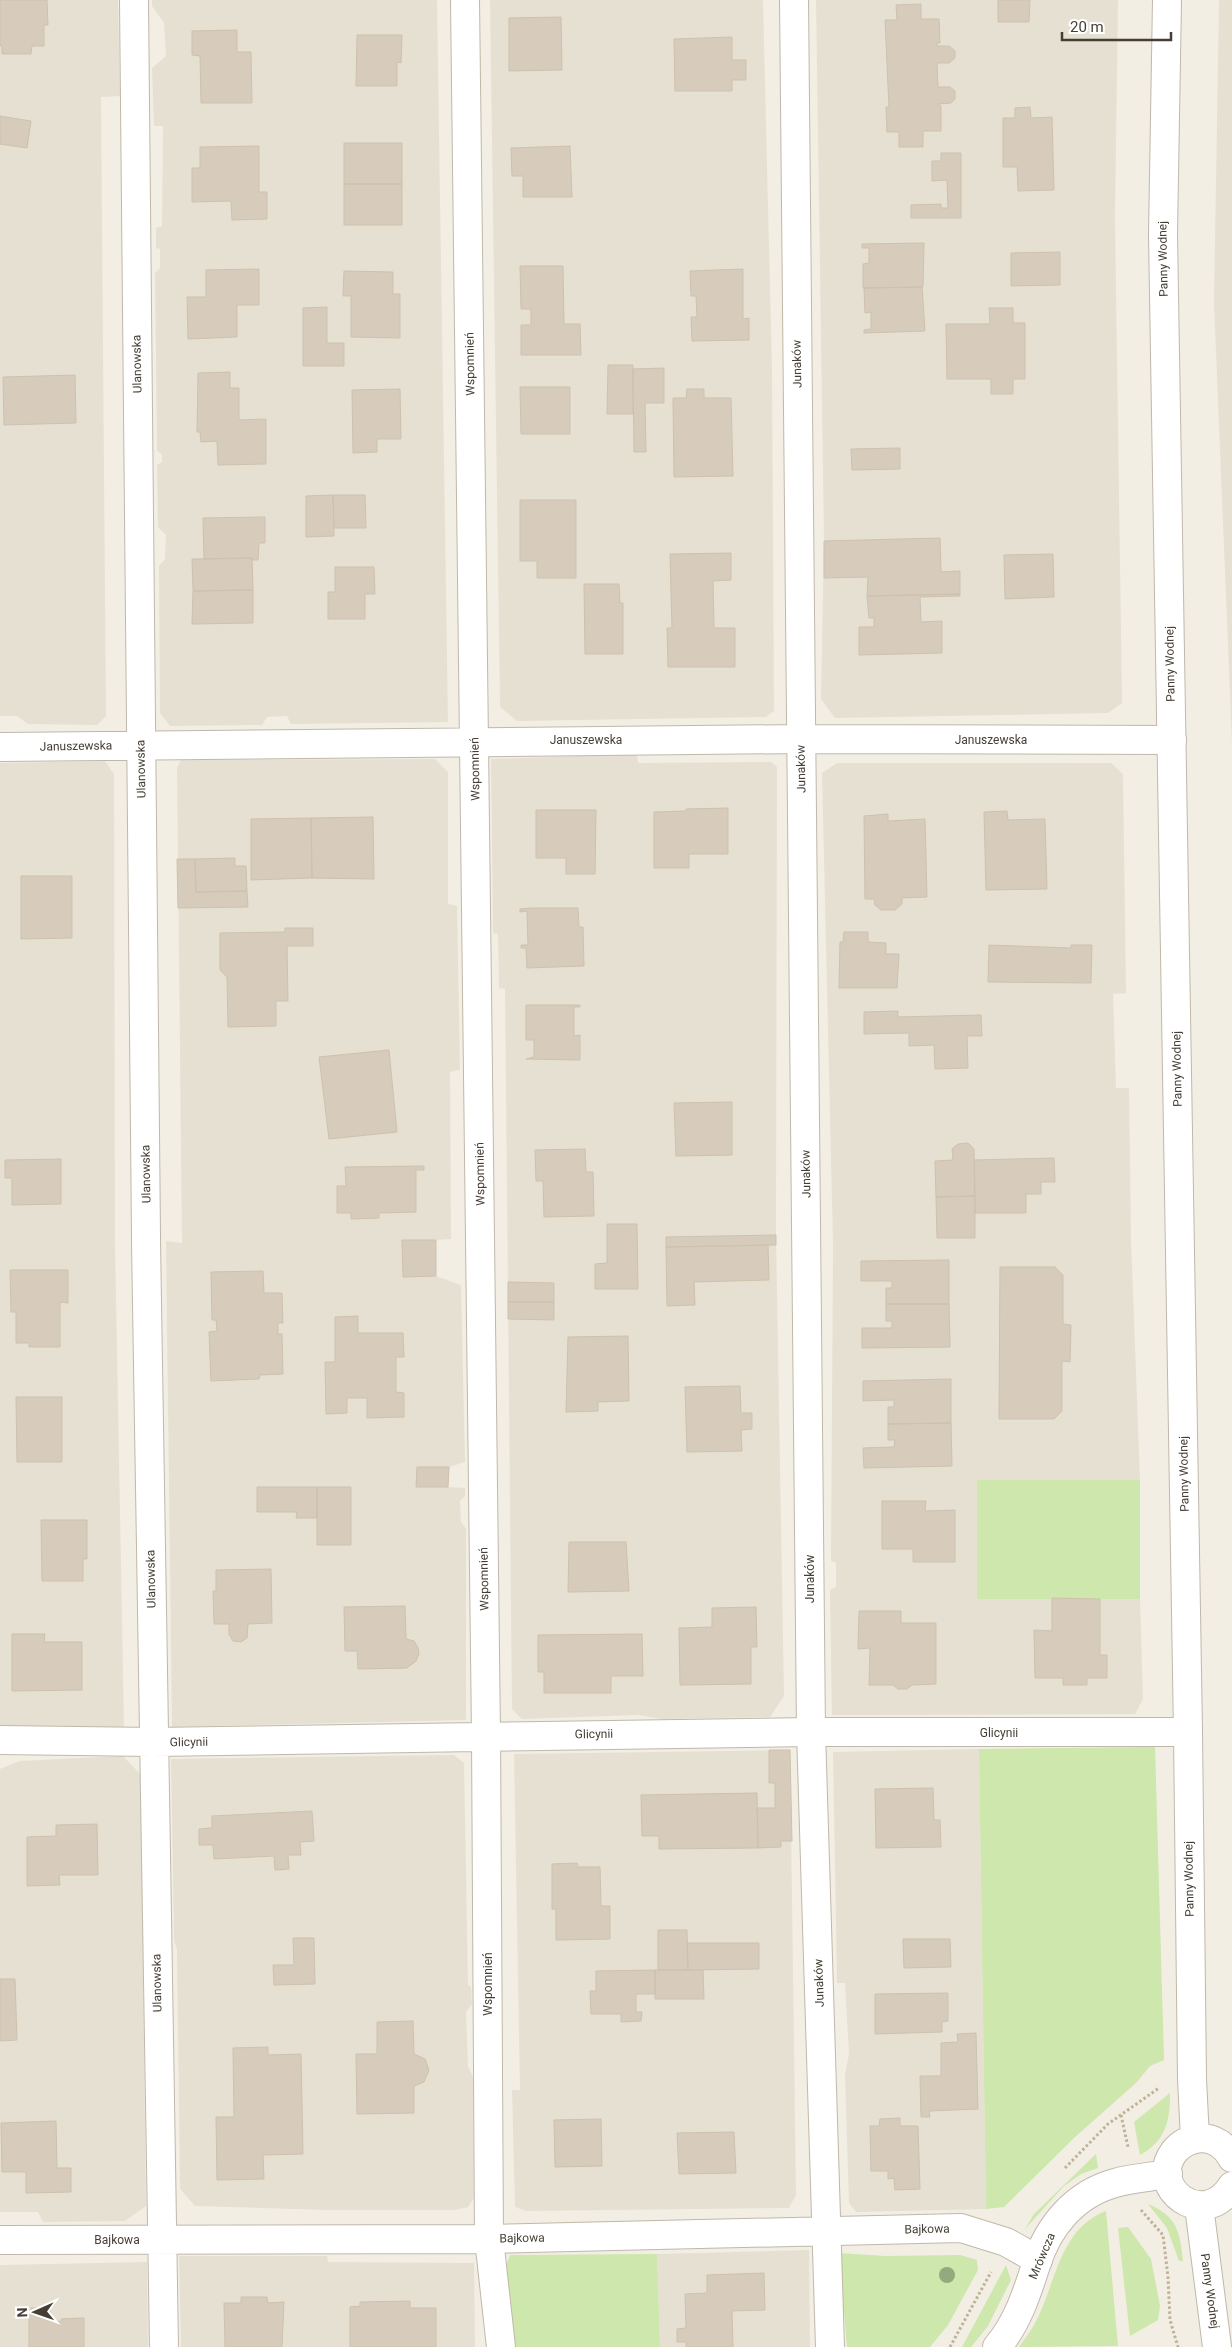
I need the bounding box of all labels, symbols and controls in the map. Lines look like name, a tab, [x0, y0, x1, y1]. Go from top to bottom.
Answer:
scale bar	[1062, 10, 1171, 42]
text: 20 m	[1070, 18, 1104, 36]
street label: Panny Wodnej	[1155, 221, 1171, 297]
street label: Wspomnień	[462, 332, 478, 396]
street label: Ulanowska	[129, 335, 145, 393]
street label: Junaków	[790, 340, 804, 388]
street label: Panny Wodnej	[1162, 626, 1178, 702]
street label: Januszewska	[550, 733, 622, 747]
street label: Januszewska	[955, 733, 1027, 747]
street label: Wspomnień	[467, 737, 483, 801]
street label: Januszewska	[40, 738, 112, 754]
street label: Ulanowska	[133, 740, 149, 798]
street label: Junaków	[794, 745, 808, 793]
street label: Panny Wodnej	[1169, 1031, 1185, 1107]
street label: Wspomnień	[472, 1142, 488, 1206]
street label: Ulanowska	[138, 1145, 154, 1203]
street label: Junaków	[799, 1150, 813, 1198]
street label: Panny Wodnej	[1176, 1436, 1192, 1512]
street label: Wspomnień	[476, 1547, 492, 1611]
street label: Ulanowska	[143, 1550, 159, 1608]
street label: Junaków	[803, 1555, 817, 1603]
street label: Glicynii	[980, 1726, 1018, 1740]
street label: Glicynii	[575, 1727, 613, 1741]
street label: Glicynii	[170, 1735, 208, 1749]
street label: Panny Wodnej	[1181, 1841, 1197, 1917]
street label: Wspomnień	[481, 1952, 495, 2016]
street label: Ulanowska	[149, 1954, 165, 2012]
street label: Junaków	[811, 1959, 827, 2007]
street label: Bajkowa	[904, 2222, 950, 2236]
street label: Bajkowa	[499, 2231, 545, 2245]
street label: Mrówcza	[1026, 2231, 1058, 2281]
street label: Bajkowa	[94, 2233, 140, 2247]
street label: Panny Wodnej	[1198, 2252, 1222, 2330]
north arrow	[10, 2287, 60, 2337]
text: N	[14, 2307, 30, 2318]

